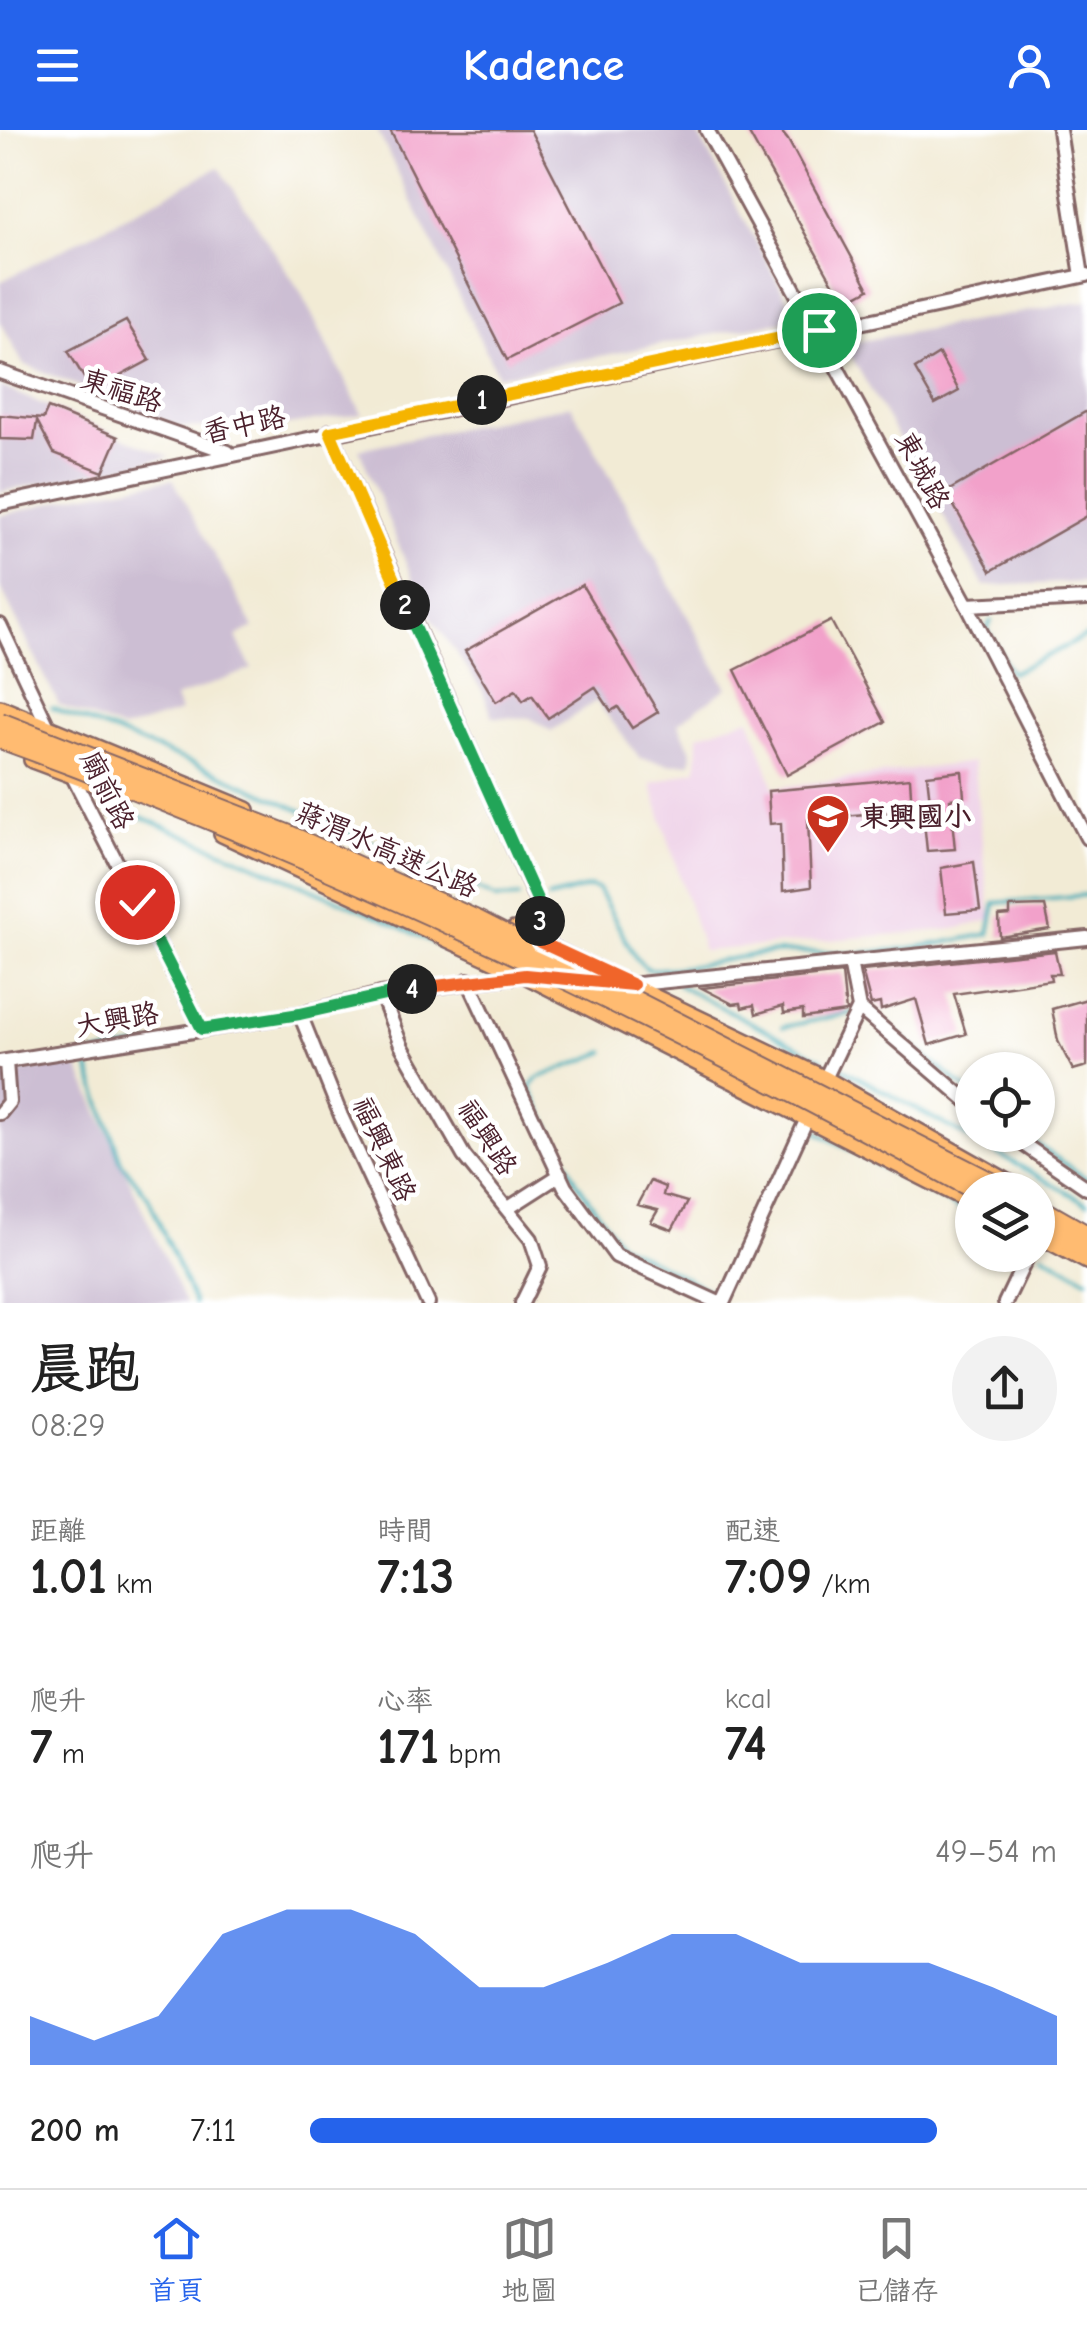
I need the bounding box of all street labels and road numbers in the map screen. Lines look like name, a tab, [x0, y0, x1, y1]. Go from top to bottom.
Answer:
street label: 東福路	[77, 363, 167, 419]
street label: 香中路	[200, 401, 289, 449]
street label: 東城路	[888, 426, 956, 515]
street label: 廟前路	[74, 746, 140, 835]
street label: 蔣渭水高速公路	[291, 795, 483, 904]
street label: 大興路	[73, 997, 161, 1043]
street label: 福興東路	[346, 1092, 422, 1207]
street label: 福興路	[451, 1094, 523, 1181]

